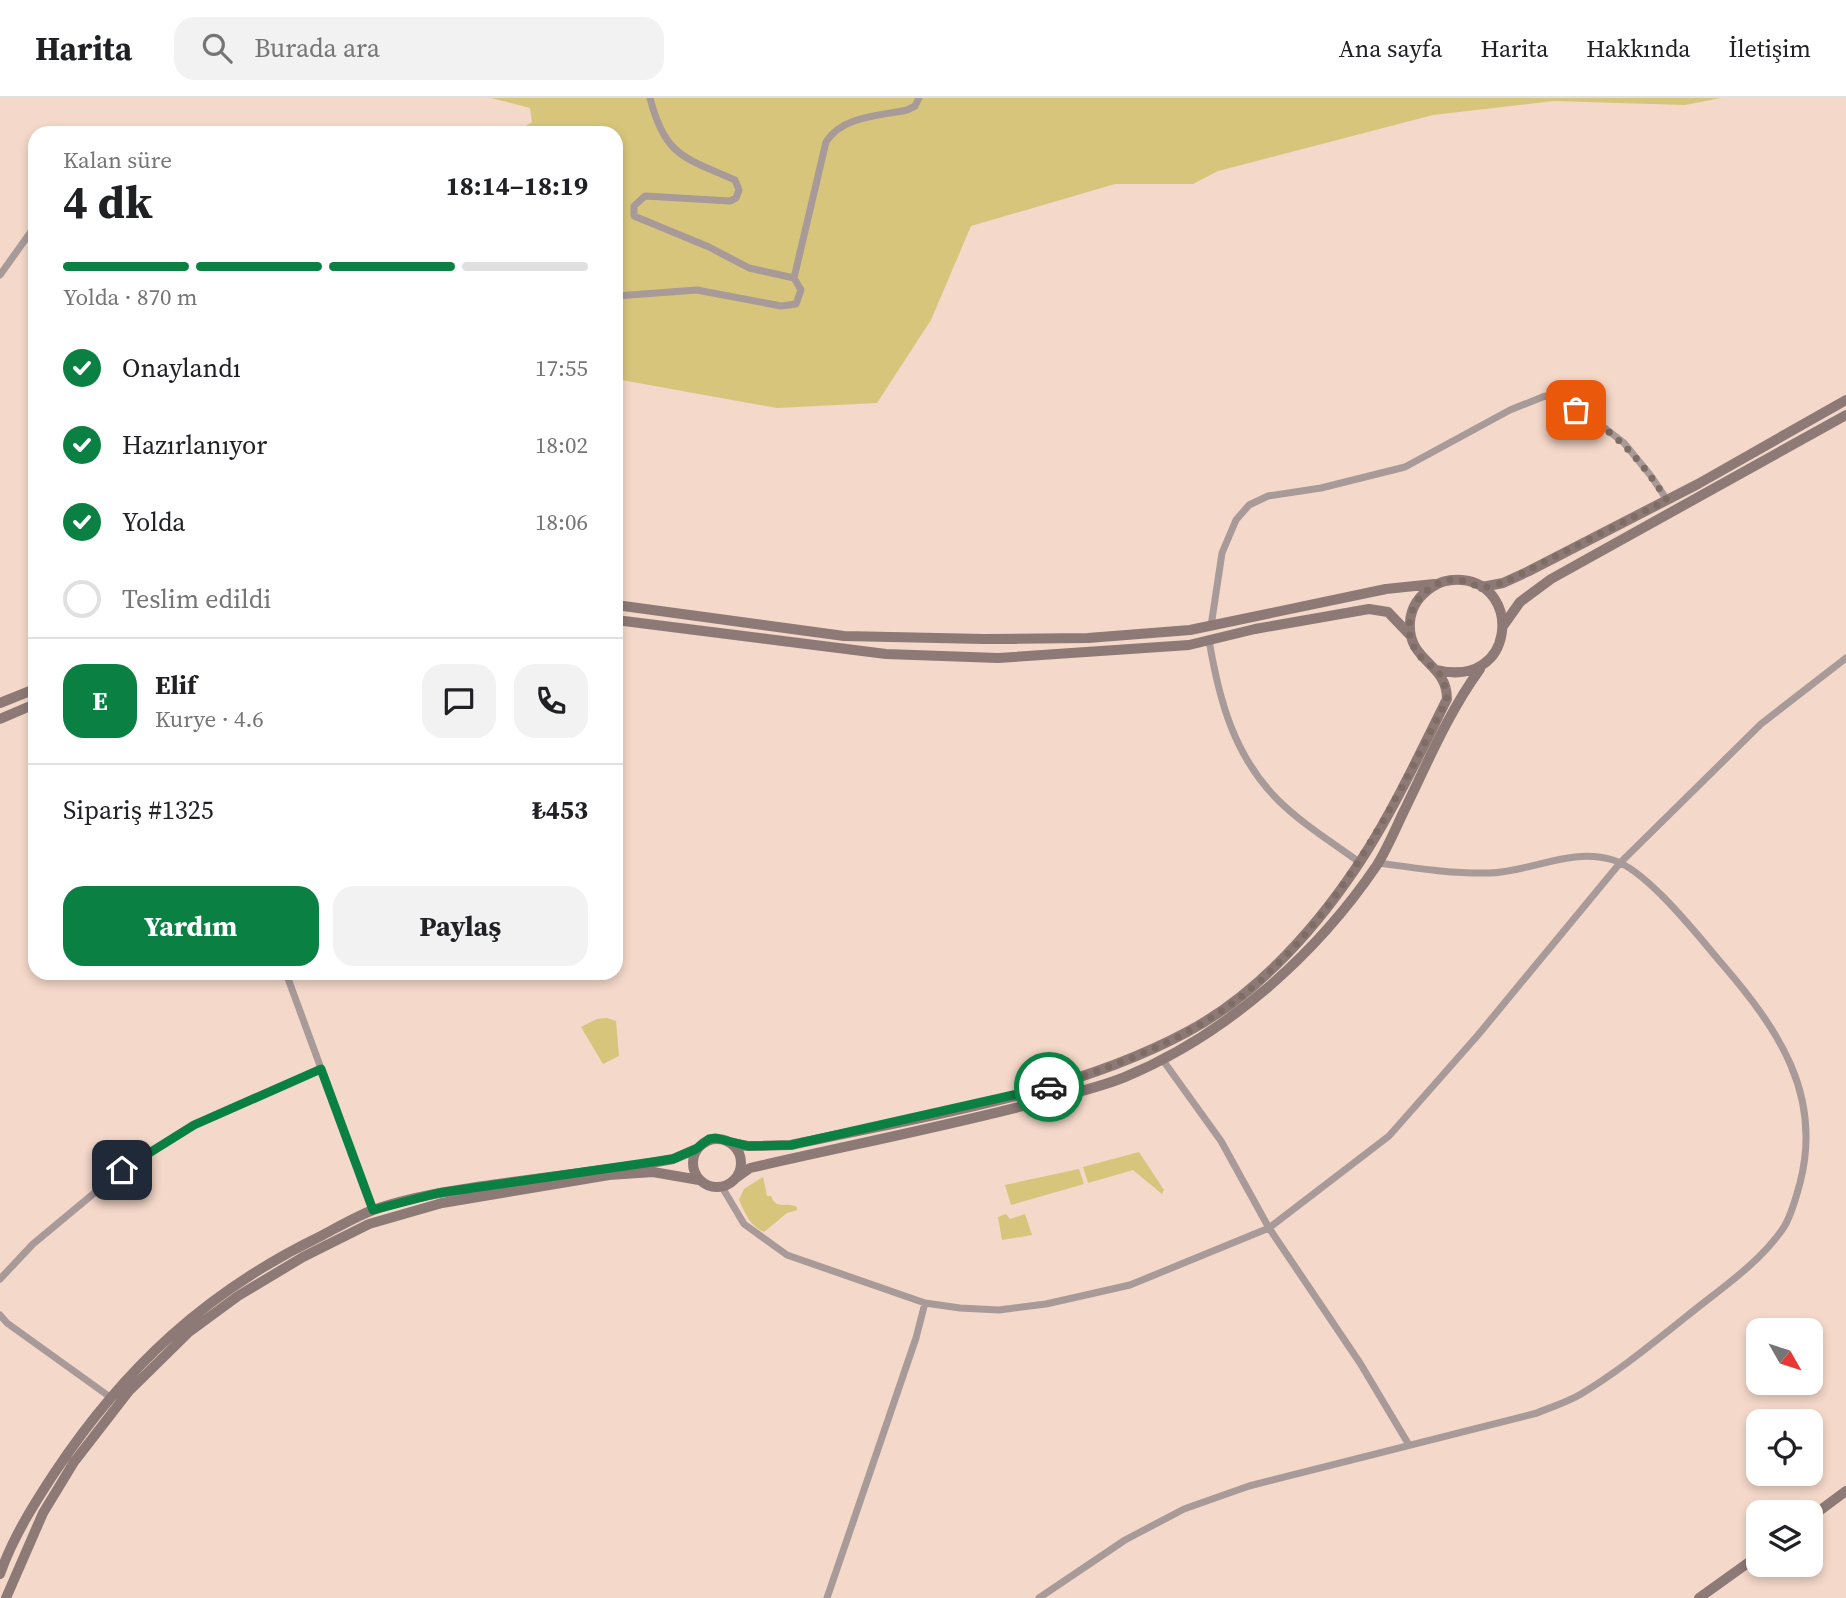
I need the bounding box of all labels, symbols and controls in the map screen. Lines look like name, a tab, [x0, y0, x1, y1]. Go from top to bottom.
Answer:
search box	[174, 17, 664, 80]
text: Harita	[35, 26, 132, 71]
icon: search	[198, 29, 236, 67]
text: Burada ara	[254, 30, 380, 66]
text: Ana sayfa	[1339, 32, 1443, 65]
text: Harita	[1481, 32, 1548, 65]
text: Hakkında	[1586, 32, 1691, 65]
text: İletişim	[1729, 32, 1811, 65]
text: Kalan süre	[63, 144, 172, 176]
text: 18:14–18:19	[446, 168, 588, 204]
text: 4 dk	[63, 170, 153, 233]
text: Yolda · 870 m	[63, 281, 197, 313]
icon: check	[63, 349, 101, 387]
text: Onaylandı	[122, 350, 241, 386]
text: 17:55	[535, 352, 588, 384]
pin	[1546, 380, 1606, 440]
icon: bag	[1557, 391, 1595, 429]
icon: check	[63, 426, 101, 464]
text: Hazırlanıyor	[122, 427, 267, 463]
text: 18:02	[535, 429, 588, 461]
icon: check	[63, 503, 101, 541]
text: Yolda	[122, 504, 186, 540]
text: 18:06	[535, 506, 588, 538]
text: Teslim edildi	[122, 581, 271, 617]
button: chat	[422, 664, 496, 738]
button: phone	[514, 664, 588, 738]
text: Elif	[155, 667, 197, 703]
text: E	[92, 683, 108, 719]
text: Kurye · 4.6	[155, 703, 264, 735]
text: Sipariş #1325	[63, 792, 214, 828]
text: ₺453	[532, 792, 588, 828]
button: Yardım	[63, 886, 319, 966]
button: Paylaş	[333, 886, 588, 966]
courier	[1014, 1052, 1084, 1122]
icon: car	[1030, 1068, 1068, 1106]
pin	[92, 1140, 152, 1200]
icon: home	[103, 1151, 141, 1189]
north arrow	[1746, 1318, 1824, 1395]
map controls	[1746, 1318, 1823, 1577]
button: locate	[1746, 1409, 1823, 1486]
button: layers	[1746, 1500, 1823, 1577]

